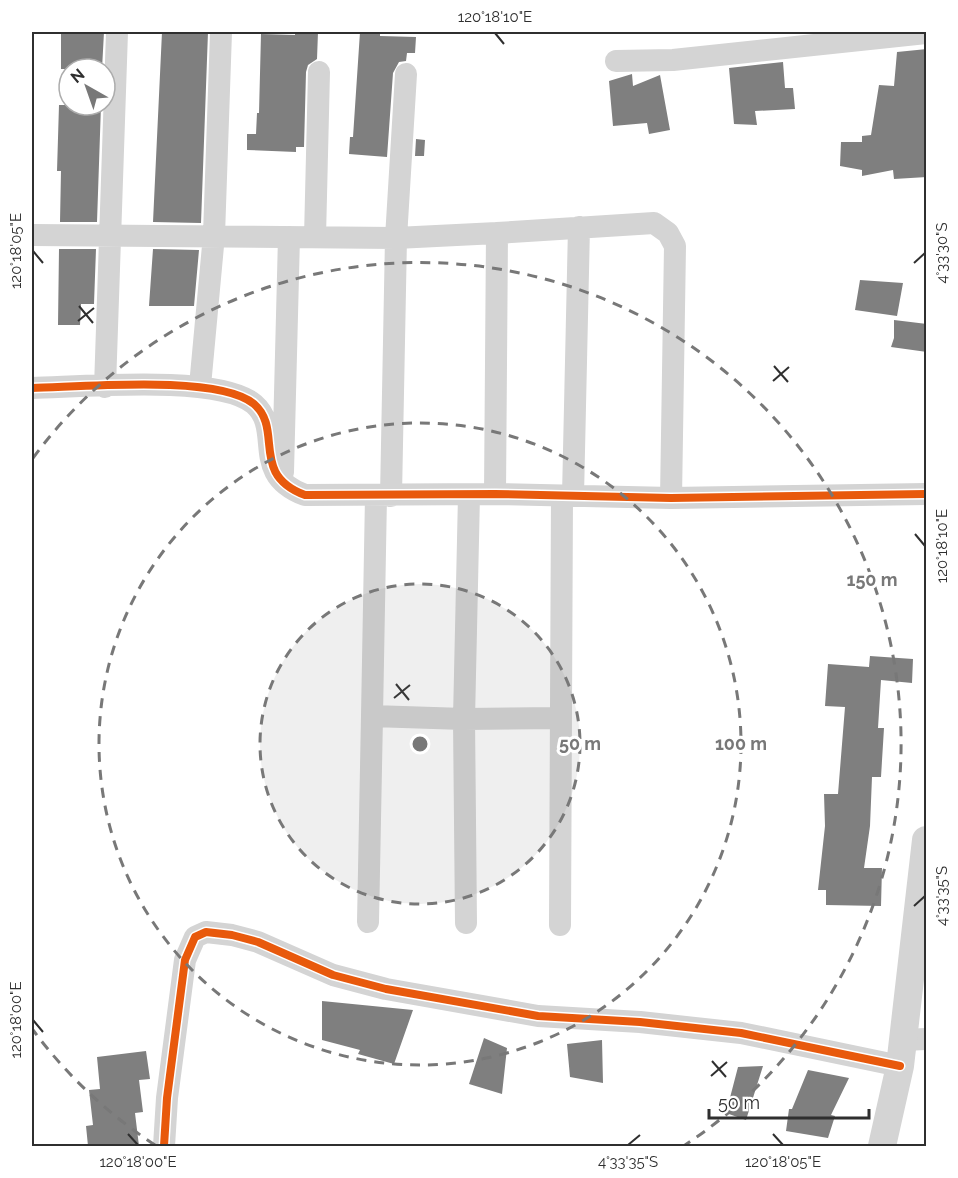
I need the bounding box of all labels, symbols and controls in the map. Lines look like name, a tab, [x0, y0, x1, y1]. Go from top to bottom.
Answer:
text: 120°18'10"E	[458, 8, 532, 26]
north arrow	[57, 57, 117, 117]
text: N	[67, 65, 88, 87]
text: 120°18'05"E	[7, 213, 25, 289]
text: 4°33'30"S	[933, 222, 951, 284]
text: 120°18'10"E	[933, 509, 951, 583]
text: 150 m	[847, 569, 898, 590]
text: 50 m	[559, 733, 601, 754]
text: 100 m	[715, 733, 767, 754]
centre of rings	[410, 734, 430, 754]
text: 4°33'35"S	[933, 866, 951, 926]
text: 120°18'00"E	[7, 981, 25, 1059]
scale bar	[709, 1082, 870, 1120]
text: 50 m	[718, 1092, 760, 1113]
text: 120°18'00"E	[99, 1153, 177, 1171]
text: 4°33'35"S	[598, 1153, 658, 1171]
text: 120°18'05"E	[745, 1153, 821, 1171]

